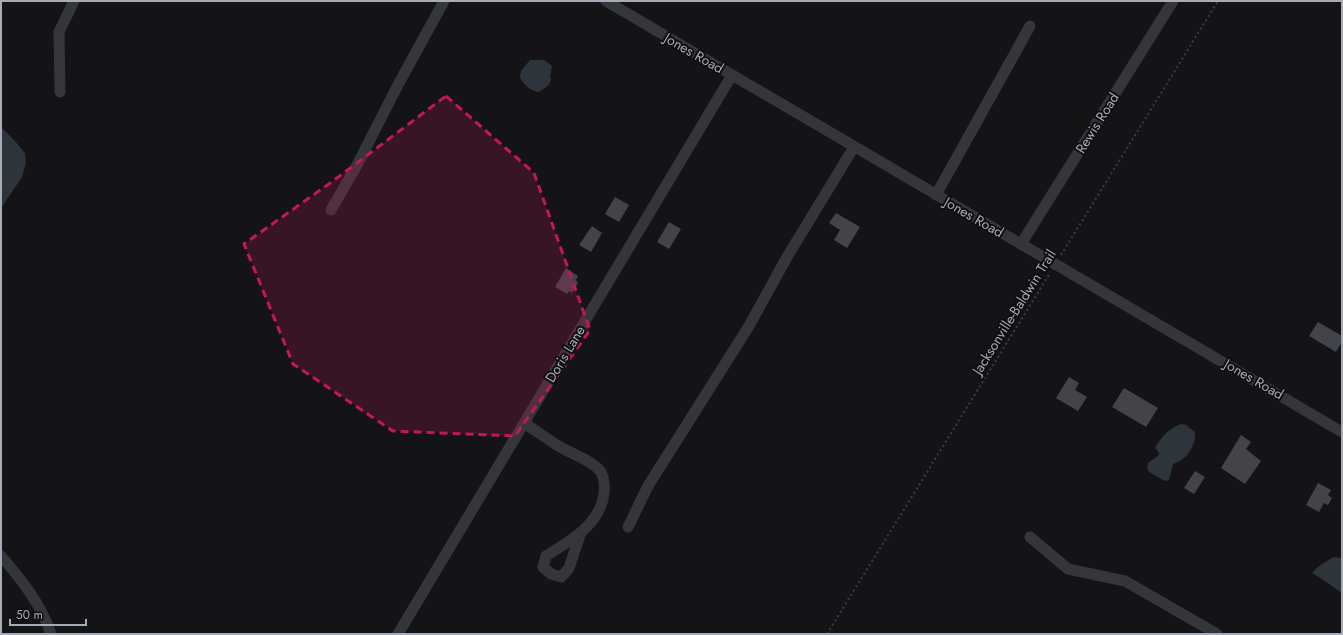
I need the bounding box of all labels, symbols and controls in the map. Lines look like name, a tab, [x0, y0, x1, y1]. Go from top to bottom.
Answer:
street label: Jones Road	[659, 27, 727, 78]
street label: Rewis Road	[1070, 89, 1124, 157]
street label: Jones Road	[939, 191, 1007, 242]
street label: Jacksonville-Baldwin Trail	[966, 246, 1061, 380]
street label: Doris Lane	[540, 322, 590, 386]
street label: Jones Road	[1219, 353, 1287, 404]
scale bar	[10, 601, 86, 627]
text: 50 m	[16, 606, 43, 624]

